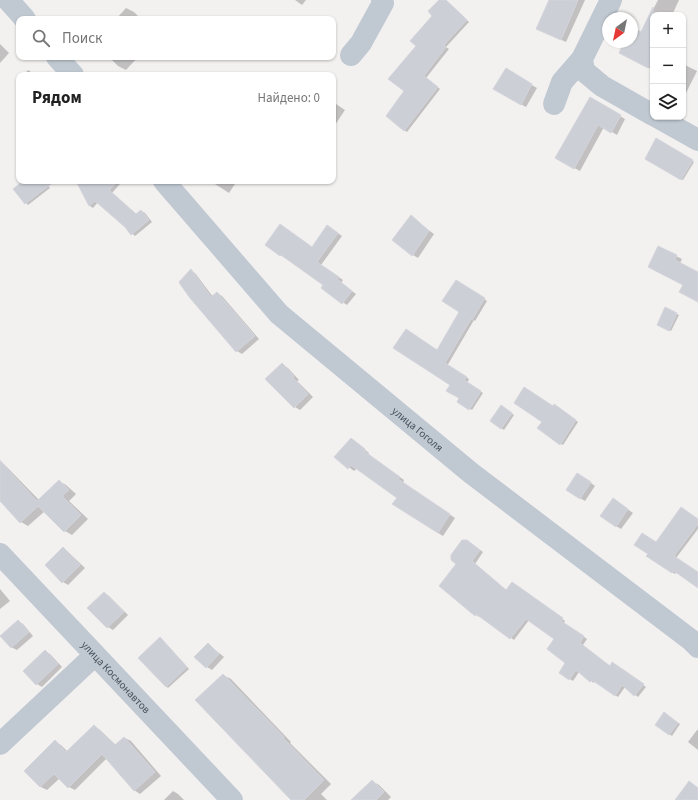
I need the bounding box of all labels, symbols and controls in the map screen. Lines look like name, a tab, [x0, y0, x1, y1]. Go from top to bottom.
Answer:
north arrow	[602, 12, 638, 48]
map controls	[650, 12, 686, 120]
button: +	[650, 12, 686, 48]
search box	[16, 16, 336, 60]
icon: search	[30, 27, 52, 49]
text: Поиск	[62, 28, 103, 49]
button: −	[650, 48, 686, 84]
button: layers	[650, 84, 686, 120]
text: Рядом	[32, 86, 82, 110]
text: Найдено: 0	[258, 89, 320, 107]
street label: улица Гоголя	[389, 403, 447, 455]
street label: улица Космонавтов	[78, 637, 154, 717]

